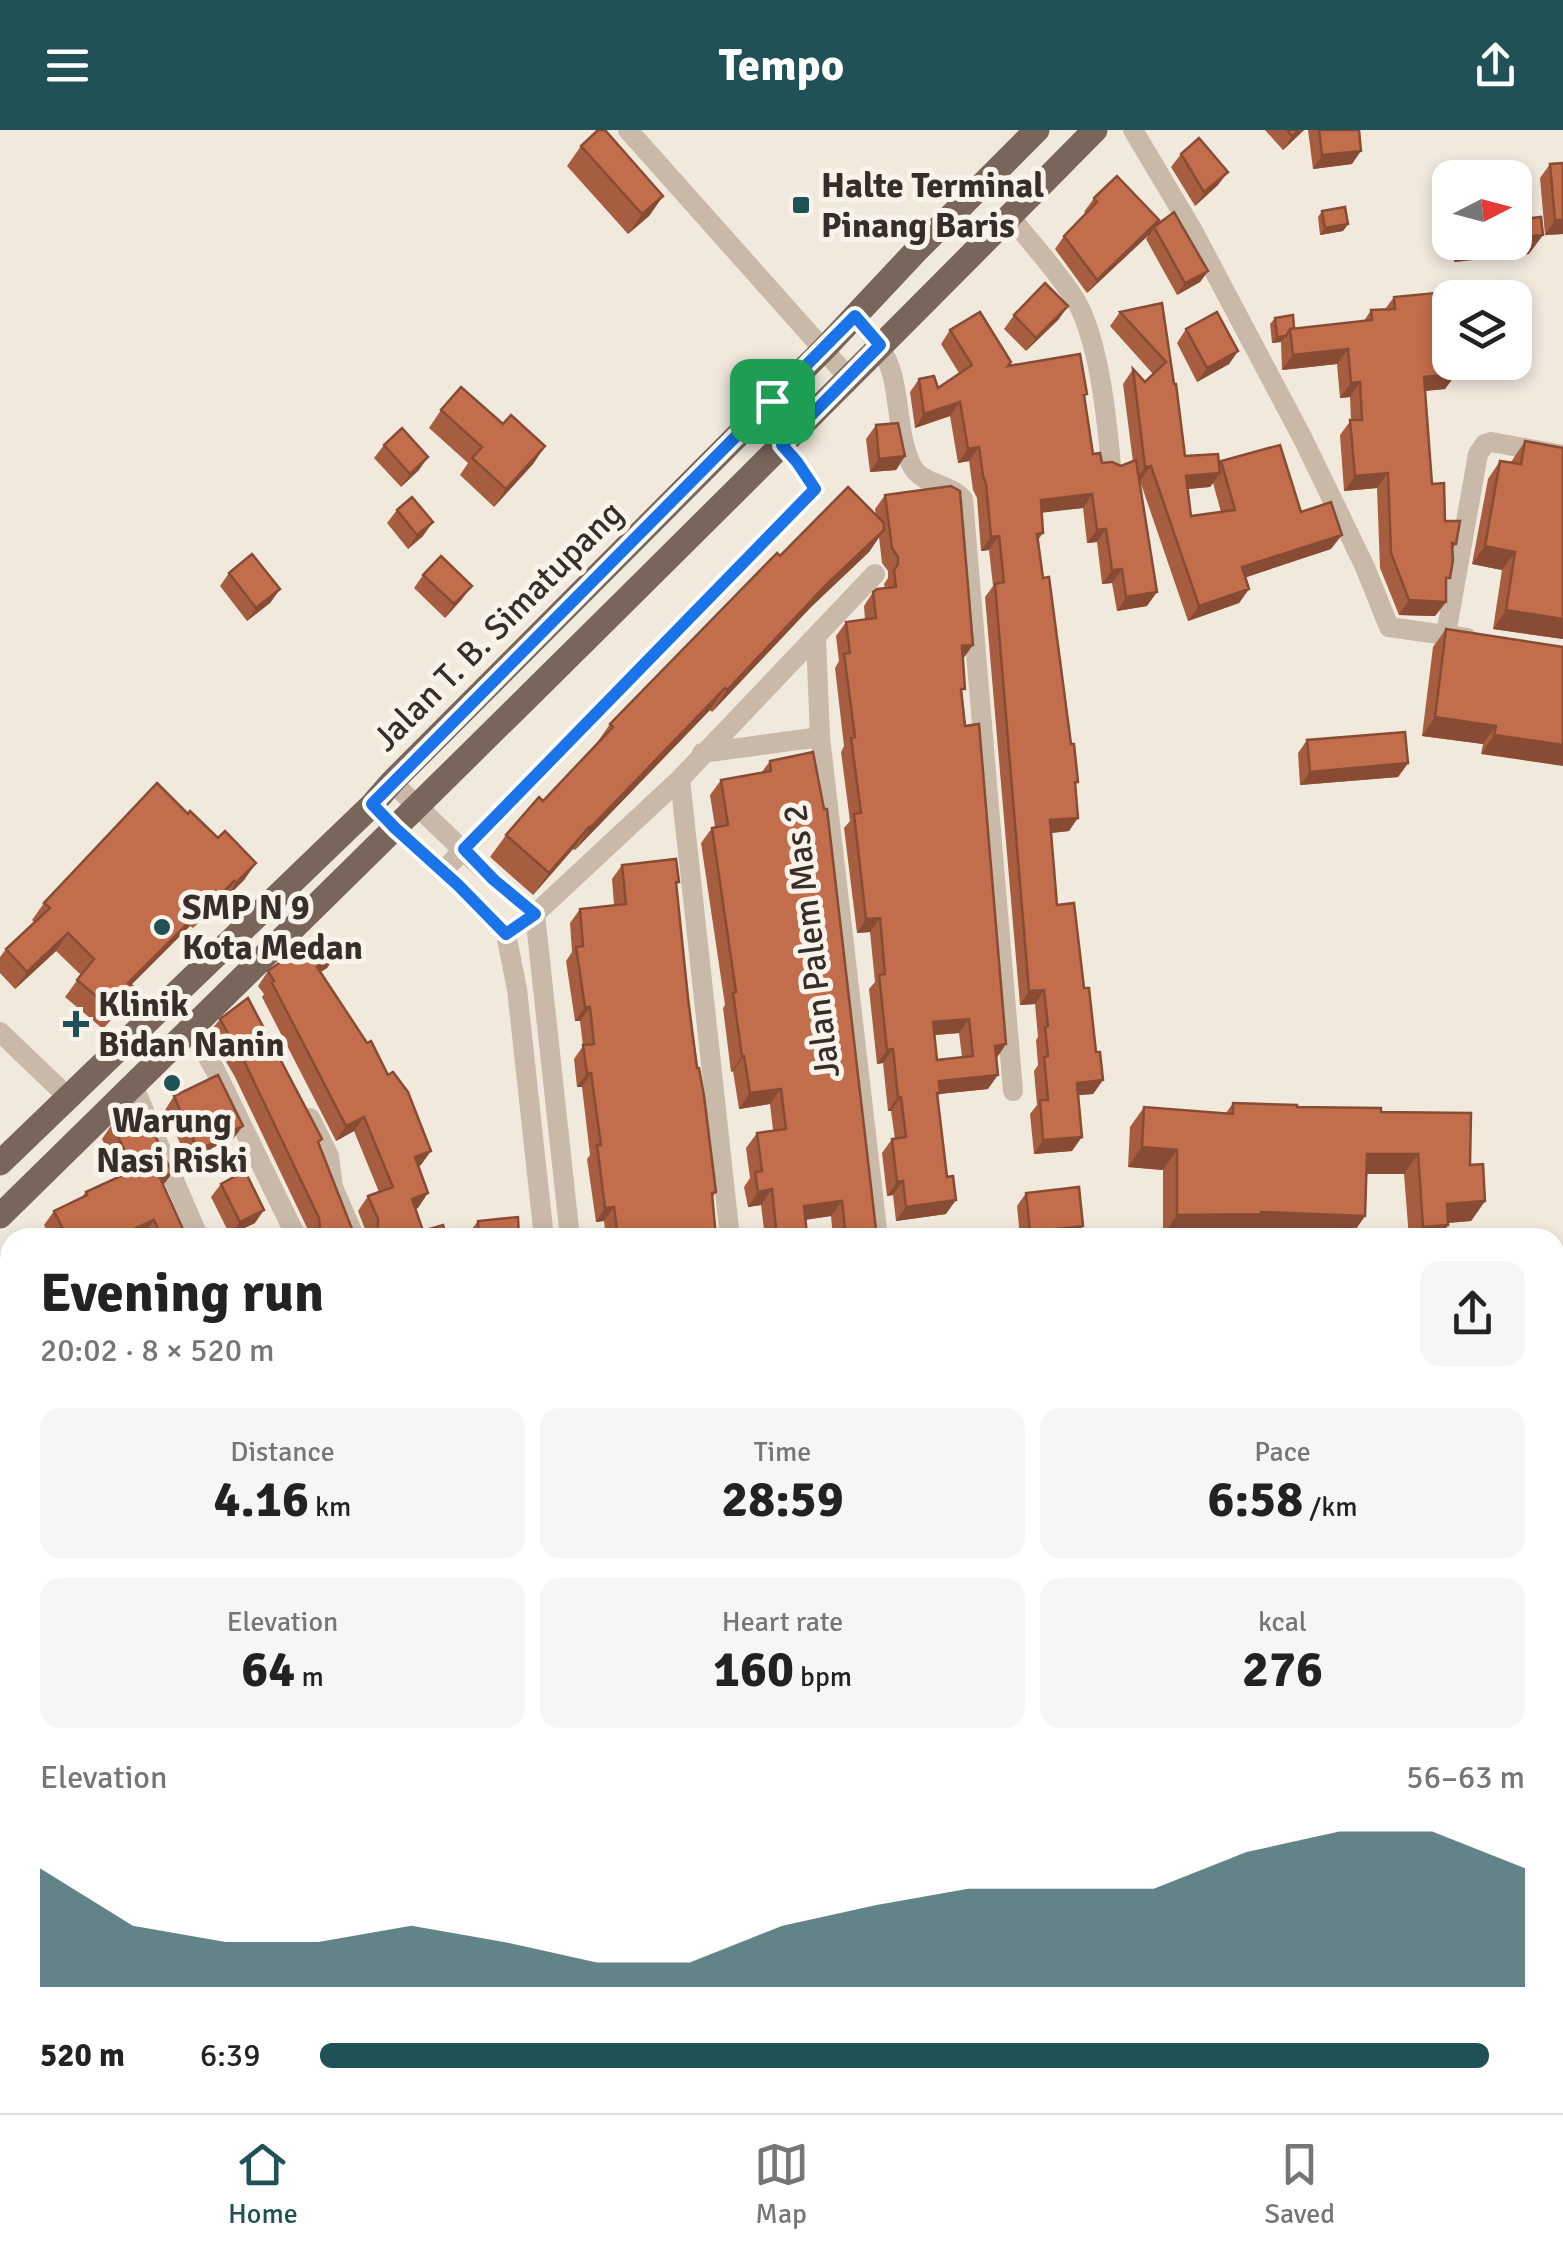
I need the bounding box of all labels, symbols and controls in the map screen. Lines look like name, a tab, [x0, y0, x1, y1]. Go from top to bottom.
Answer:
icon: menu	[40, 38, 95, 93]
text: Tempo	[719, 38, 844, 93]
icon: share	[1468, 38, 1523, 93]
north arrow	[1432, 160, 1532, 260]
map controls	[1432, 160, 1532, 380]
place label: Halte Terminal Pinang Baris	[821, 164, 1044, 247]
marker: Halte Terminal Pinang Baris	[790, 194, 812, 216]
button: layers	[1432, 280, 1532, 380]
pin	[730, 359, 815, 444]
icon: arrive	[745, 374, 800, 429]
street label: Jalan T. B. Simatupang	[364, 492, 632, 760]
street label: Jalan Palem Mas 2	[773, 802, 849, 1080]
place label: SMP N 9 Kota Medan	[182, 886, 363, 969]
marker: SMP N 9 Kota Medan	[151, 916, 173, 938]
place label: Klinik Bidan Nanin	[98, 983, 285, 1066]
marker: Klinik Bidan Nanin	[63, 1011, 89, 1037]
marker: Warung Nasi Riski	[161, 1072, 183, 1094]
place label: Warung Nasi Riski	[96, 1099, 248, 1182]
text: Evening run	[40, 1259, 324, 1327]
button: share	[1420, 1261, 1525, 1366]
text: 20:02 · 8 × 520 m	[40, 1331, 275, 1370]
text: Distance	[230, 1435, 335, 1469]
text: Time	[754, 1435, 811, 1469]
text: Pace	[1254, 1435, 1311, 1469]
text: 4.16	[214, 1469, 309, 1531]
text: 28:59	[721, 1469, 844, 1531]
text: 6:58	[1207, 1469, 1303, 1531]
text: km	[309, 1490, 351, 1524]
text: /km	[1303, 1490, 1358, 1524]
text: Elevation	[227, 1605, 338, 1639]
text: Heart rate	[722, 1605, 843, 1639]
text: kcal	[1258, 1605, 1307, 1639]
text: 64	[241, 1639, 295, 1701]
text: 160	[713, 1639, 794, 1701]
text: 276	[1242, 1639, 1323, 1701]
text: m	[295, 1660, 324, 1694]
text: bpm	[794, 1660, 852, 1694]
text: Elevation	[40, 1758, 167, 1797]
text: 56–63 m	[1406, 1758, 1525, 1797]
text: 520 m	[40, 2036, 125, 2075]
text: 6:39	[200, 2036, 260, 2075]
tab: Home	[228, 2137, 298, 2231]
tab: Map	[754, 2137, 809, 2231]
tab: Saved	[1265, 2137, 1335, 2231]

